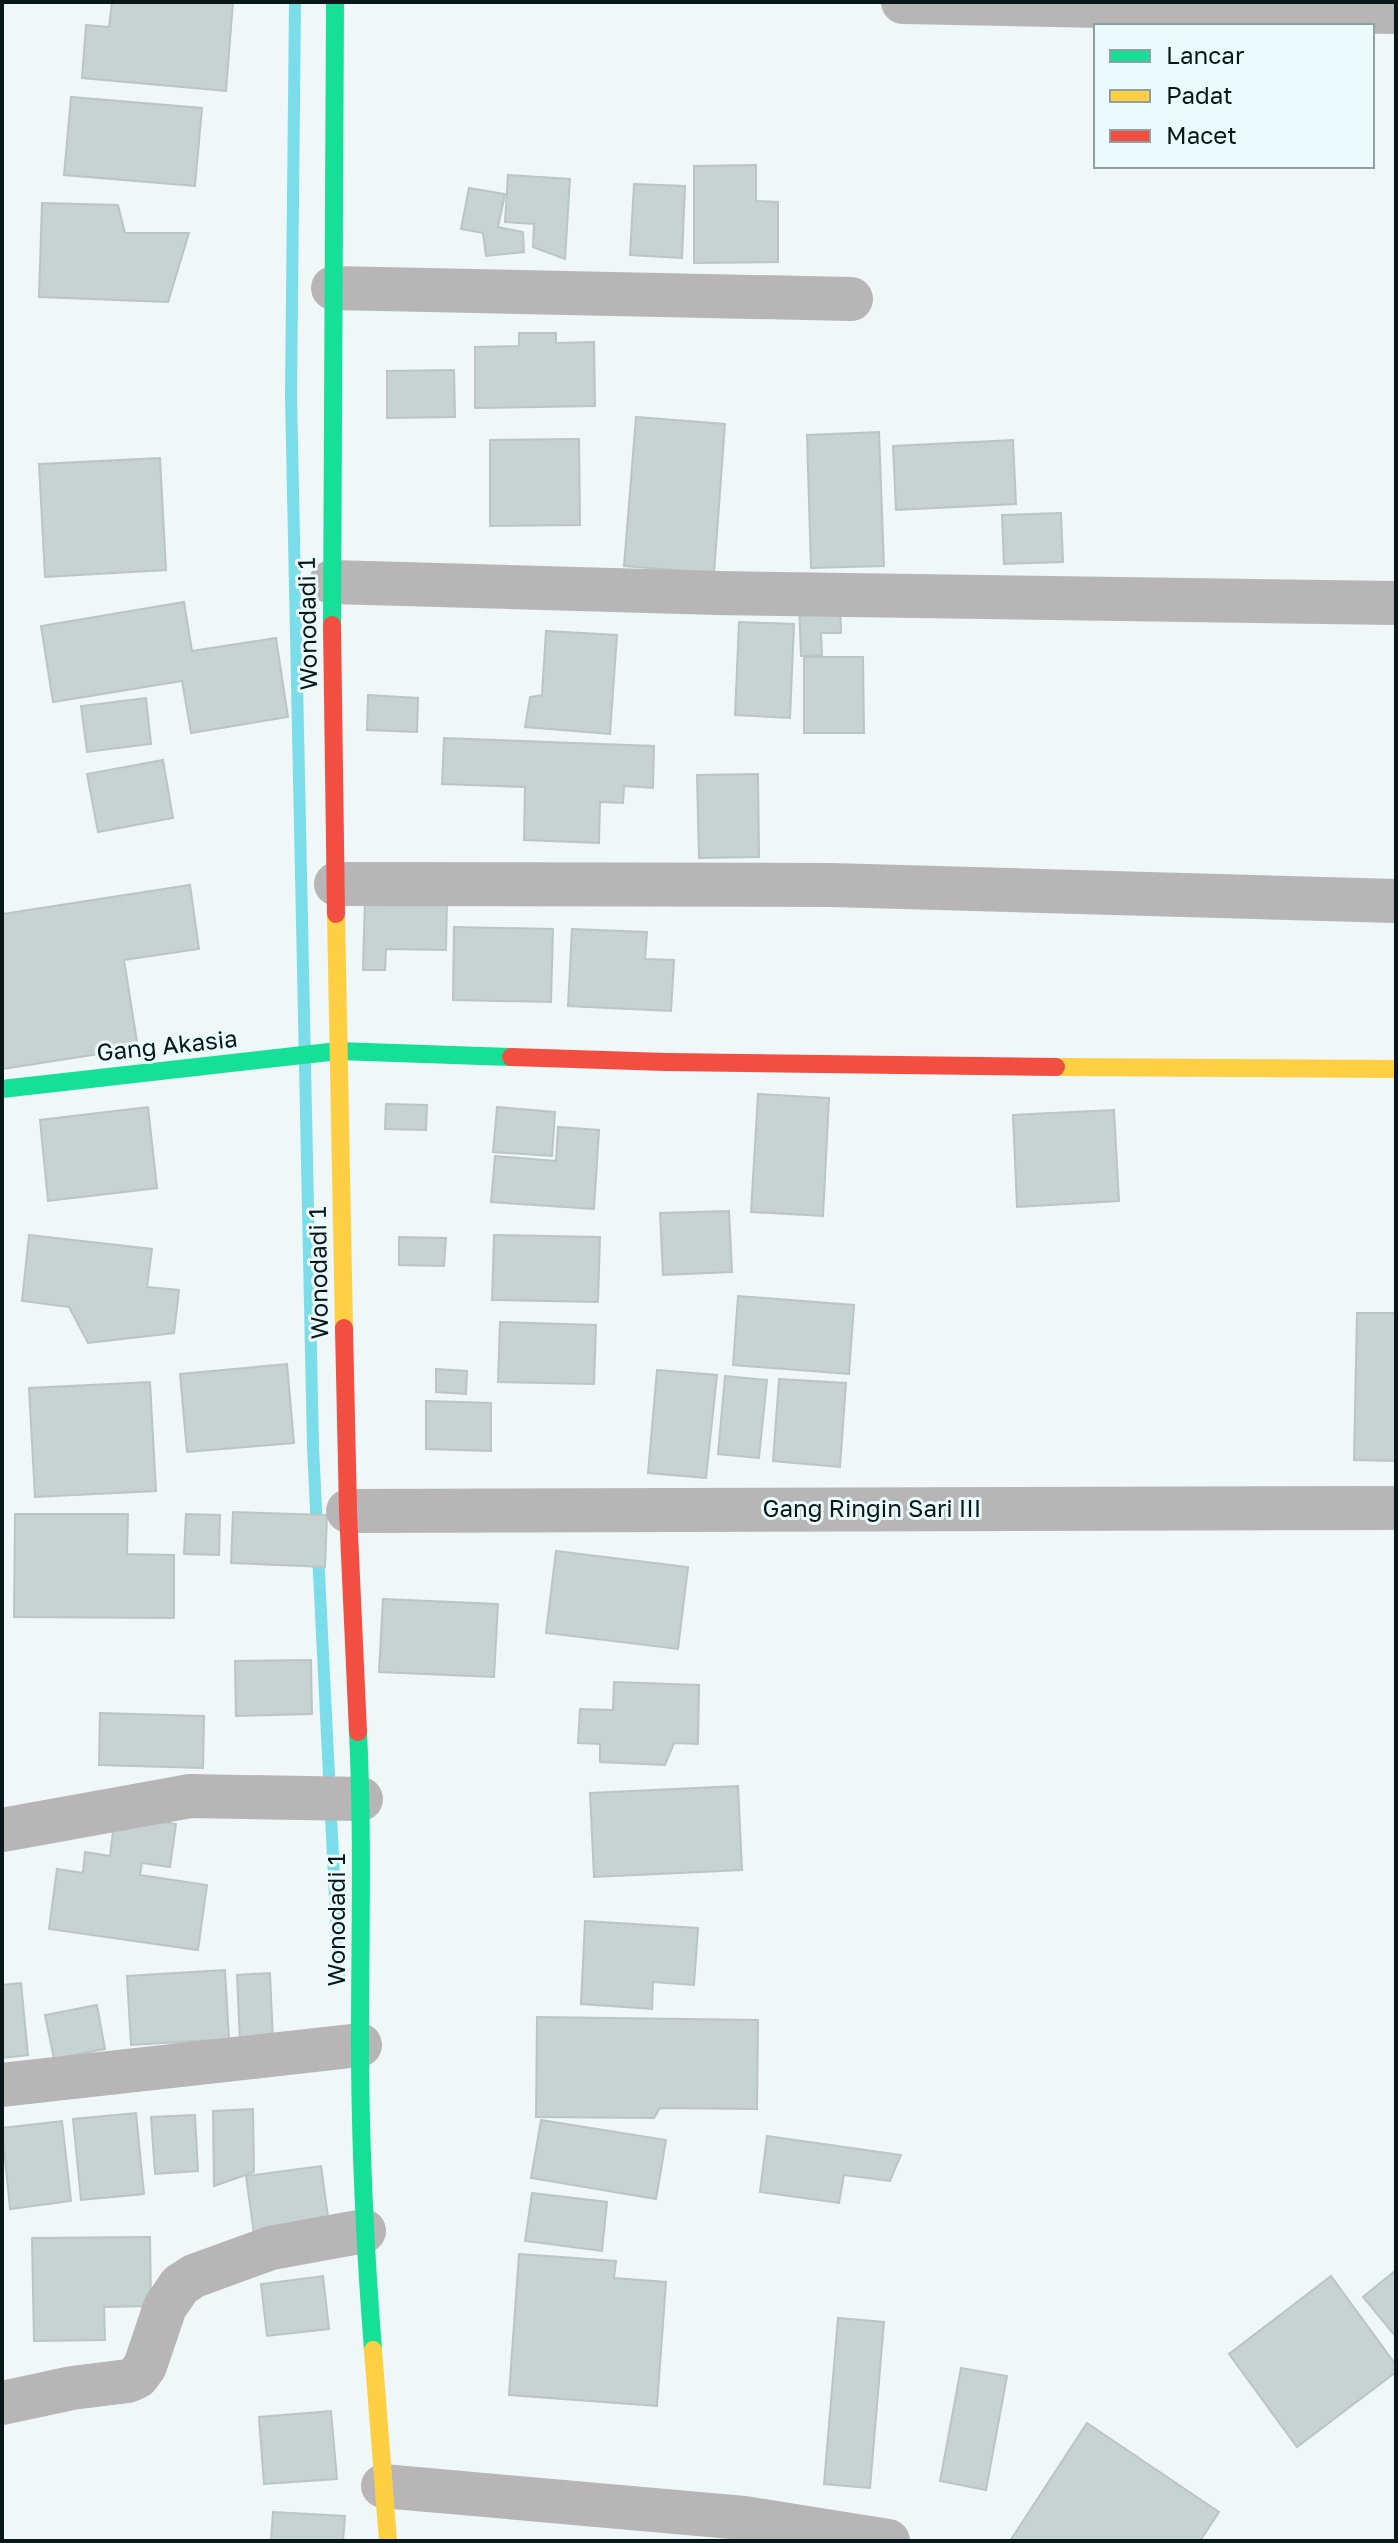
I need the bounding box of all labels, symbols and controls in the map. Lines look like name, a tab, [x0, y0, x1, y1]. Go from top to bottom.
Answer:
legend	[1094, 24, 1374, 168]
text: Lancar	[1166, 40, 1244, 69]
text: Padat	[1166, 80, 1233, 109]
text: Macet	[1166, 120, 1237, 149]
street label: Wonodadi 1	[291, 557, 322, 691]
street label: Gang Akasia	[95, 1023, 239, 1066]
street label: Wonodadi 1	[302, 1206, 333, 1340]
street label: Gang Ringin Sari III	[763, 1493, 981, 1522]
street label: Wonodadi 1	[321, 1854, 350, 1986]

